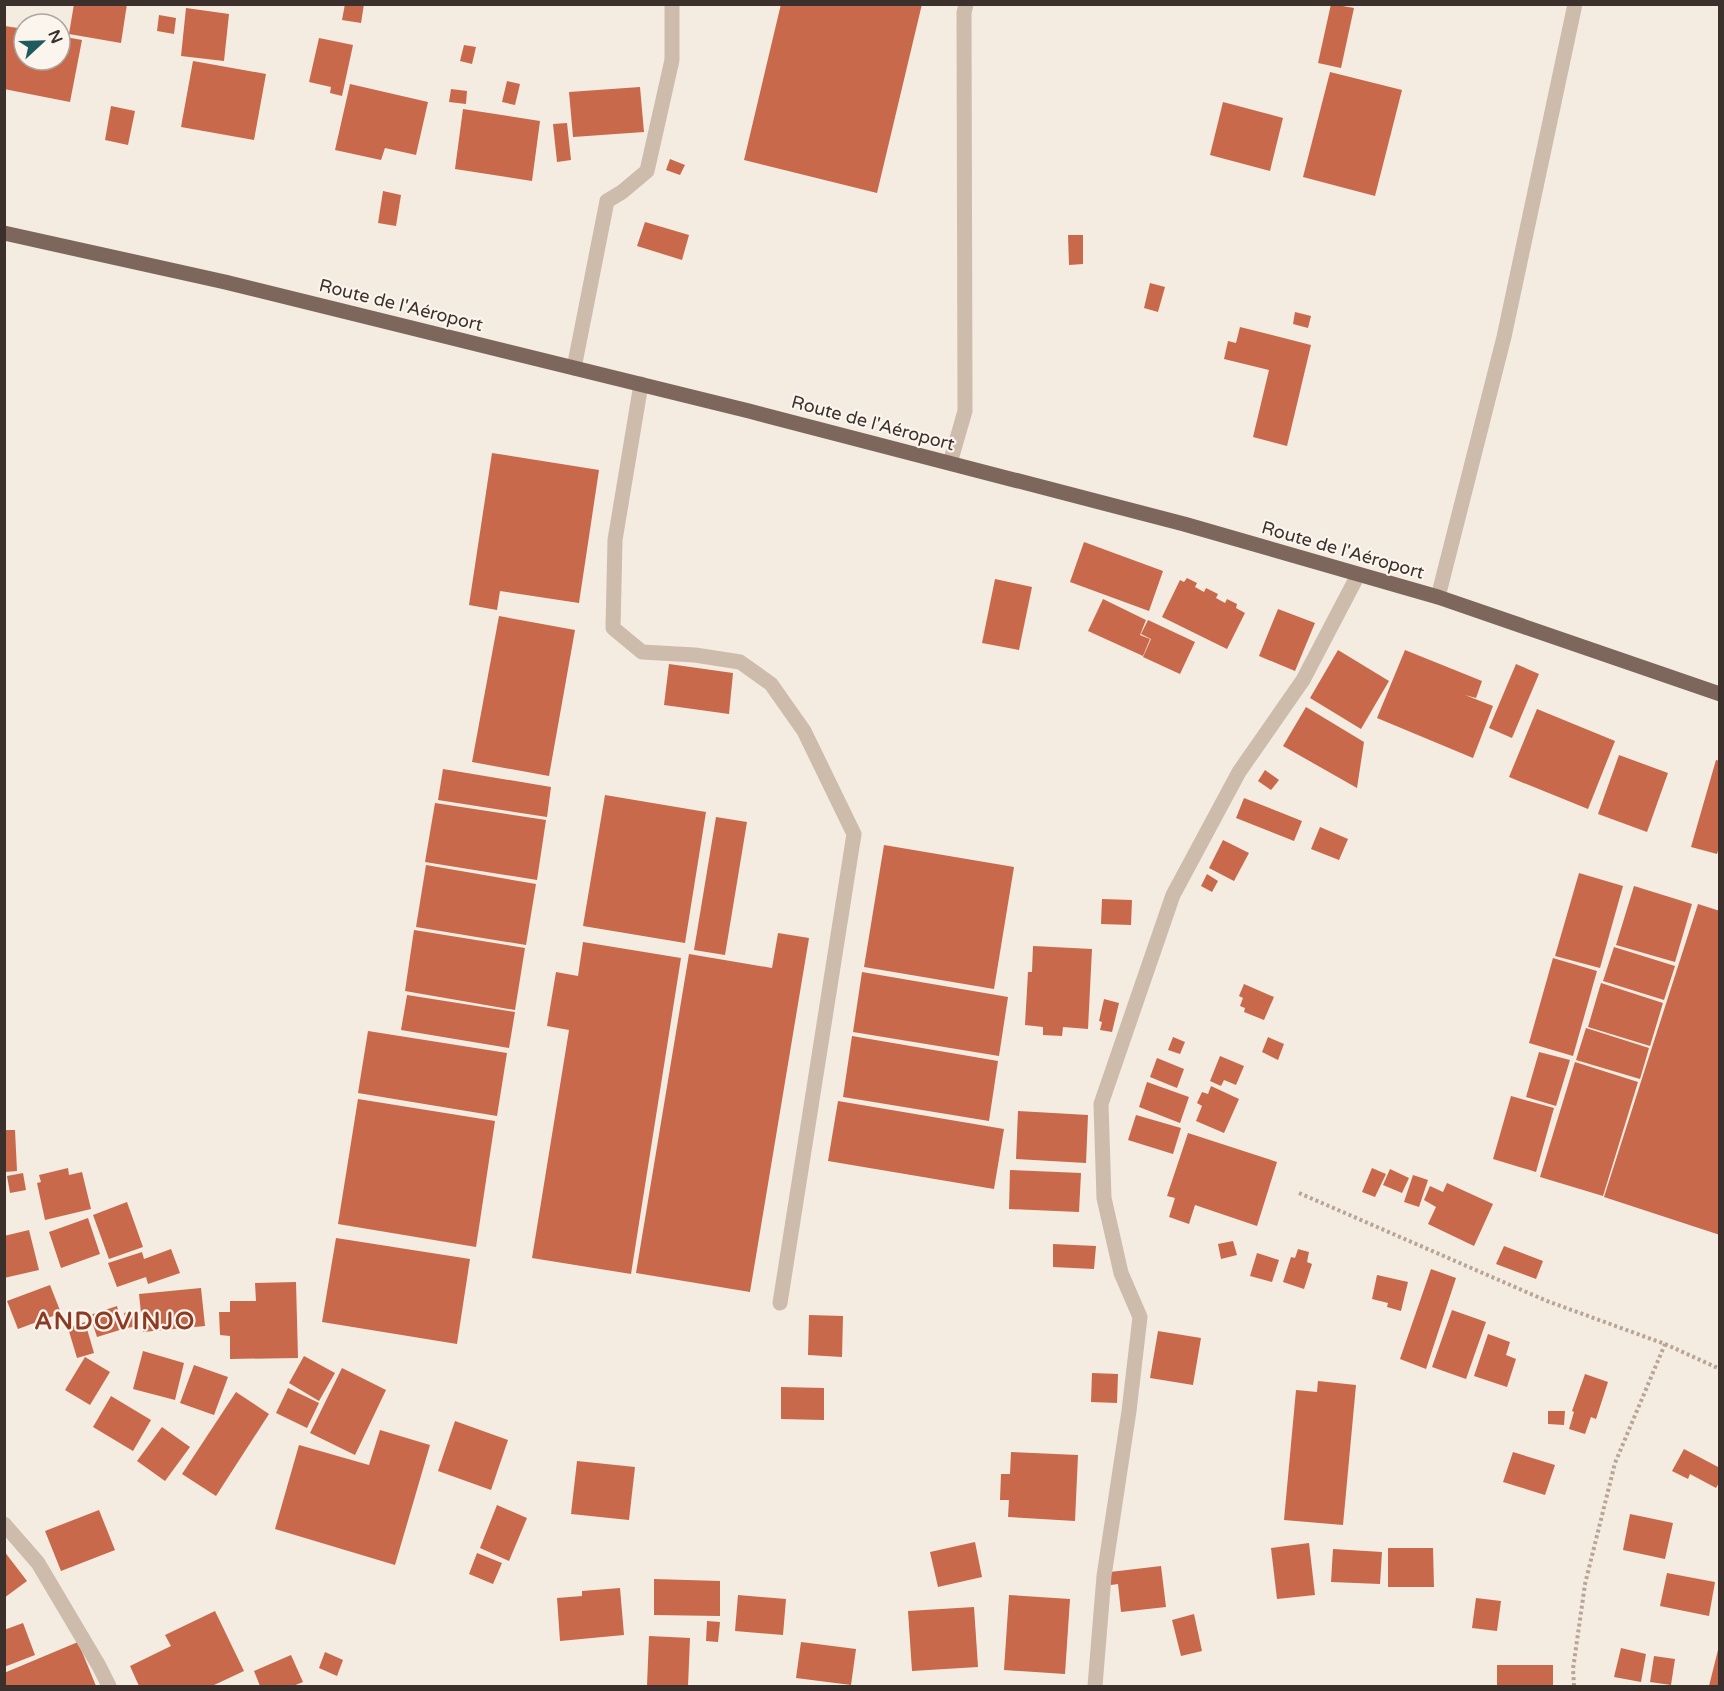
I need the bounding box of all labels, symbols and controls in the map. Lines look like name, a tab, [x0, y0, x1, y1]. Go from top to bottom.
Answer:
north arrow	[12, 12, 72, 72]
text: N	[43, 27, 67, 46]
street label: Route de l'Aéroport	[317, 274, 485, 336]
street label: Route de l'Aéroport	[789, 391, 957, 455]
street label: Route de l'Aéroport	[1259, 516, 1427, 584]
district label: ANDOVINJO	[34, 1307, 196, 1336]

